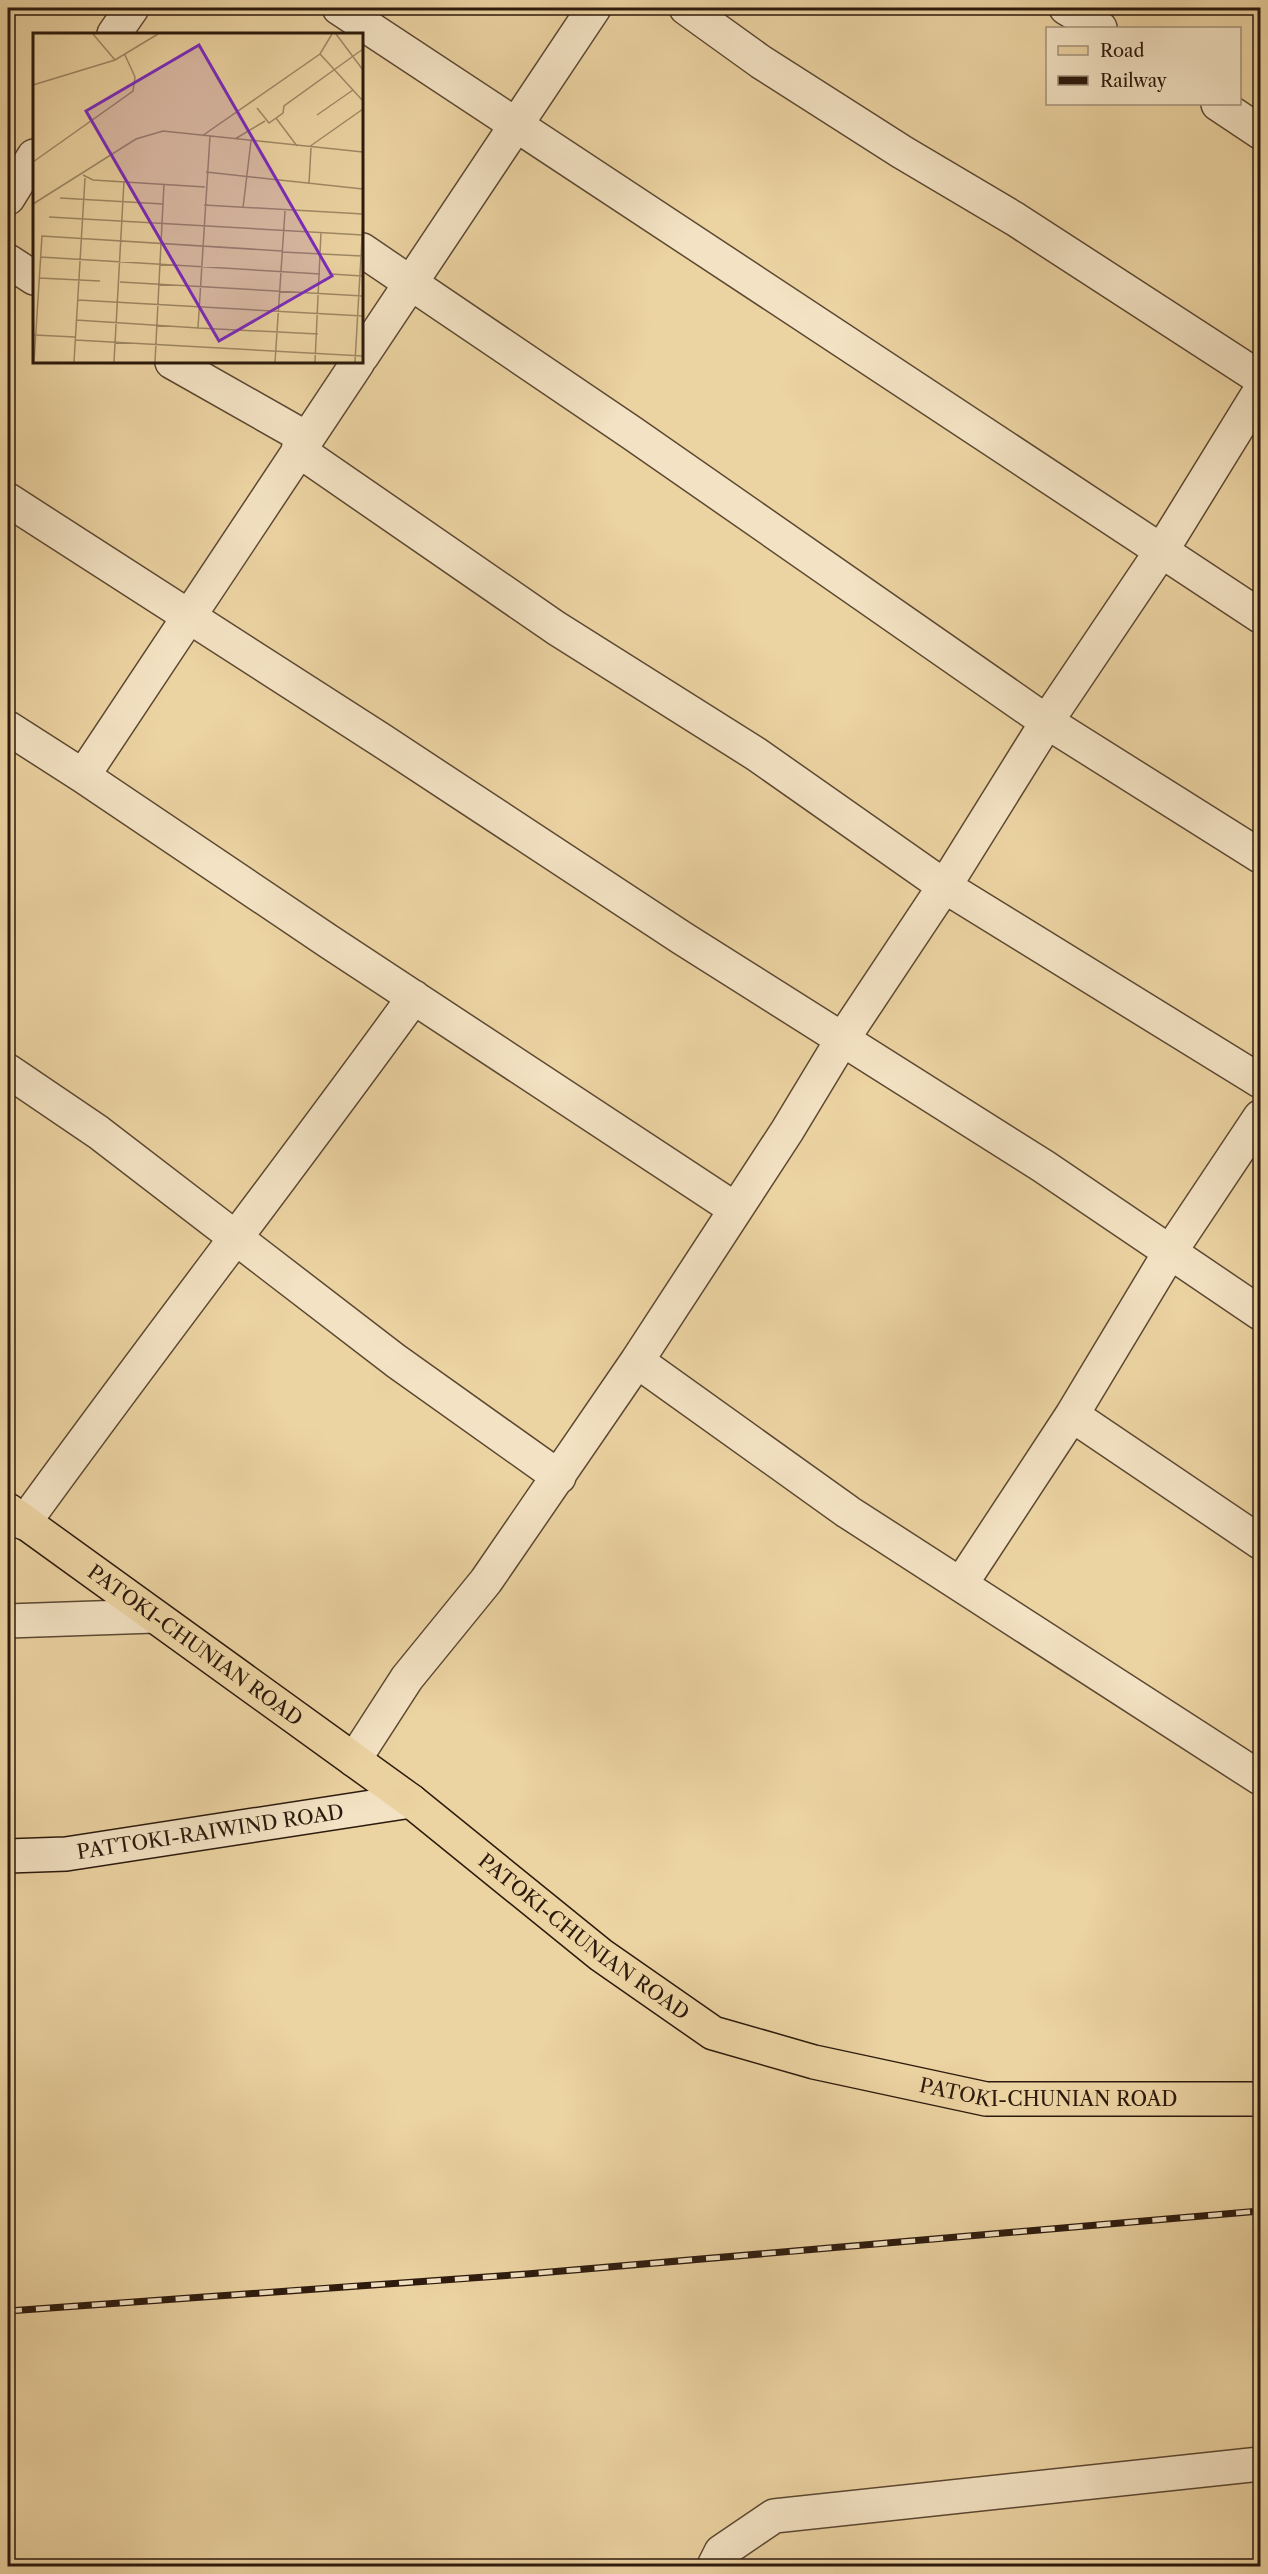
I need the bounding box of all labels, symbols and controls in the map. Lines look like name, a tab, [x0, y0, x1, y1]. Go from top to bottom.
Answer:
legend	[1046, 27, 1241, 105]
inset map	[33, 33, 363, 363]
text: Road	[1100, 40, 1145, 62]
text: Railway	[1100, 70, 1168, 92]
street label: PATOKI-CHUNIAN ROAD	[83, 1560, 307, 1731]
street label: PATTOKI-RAIWIND ROAD	[75, 1799, 345, 1864]
street label: PATOKI-CHUNIAN ROAD	[474, 1849, 694, 2025]
street label: PATOKI-CHUNIAN ROAD	[917, 2073, 1177, 2112]

